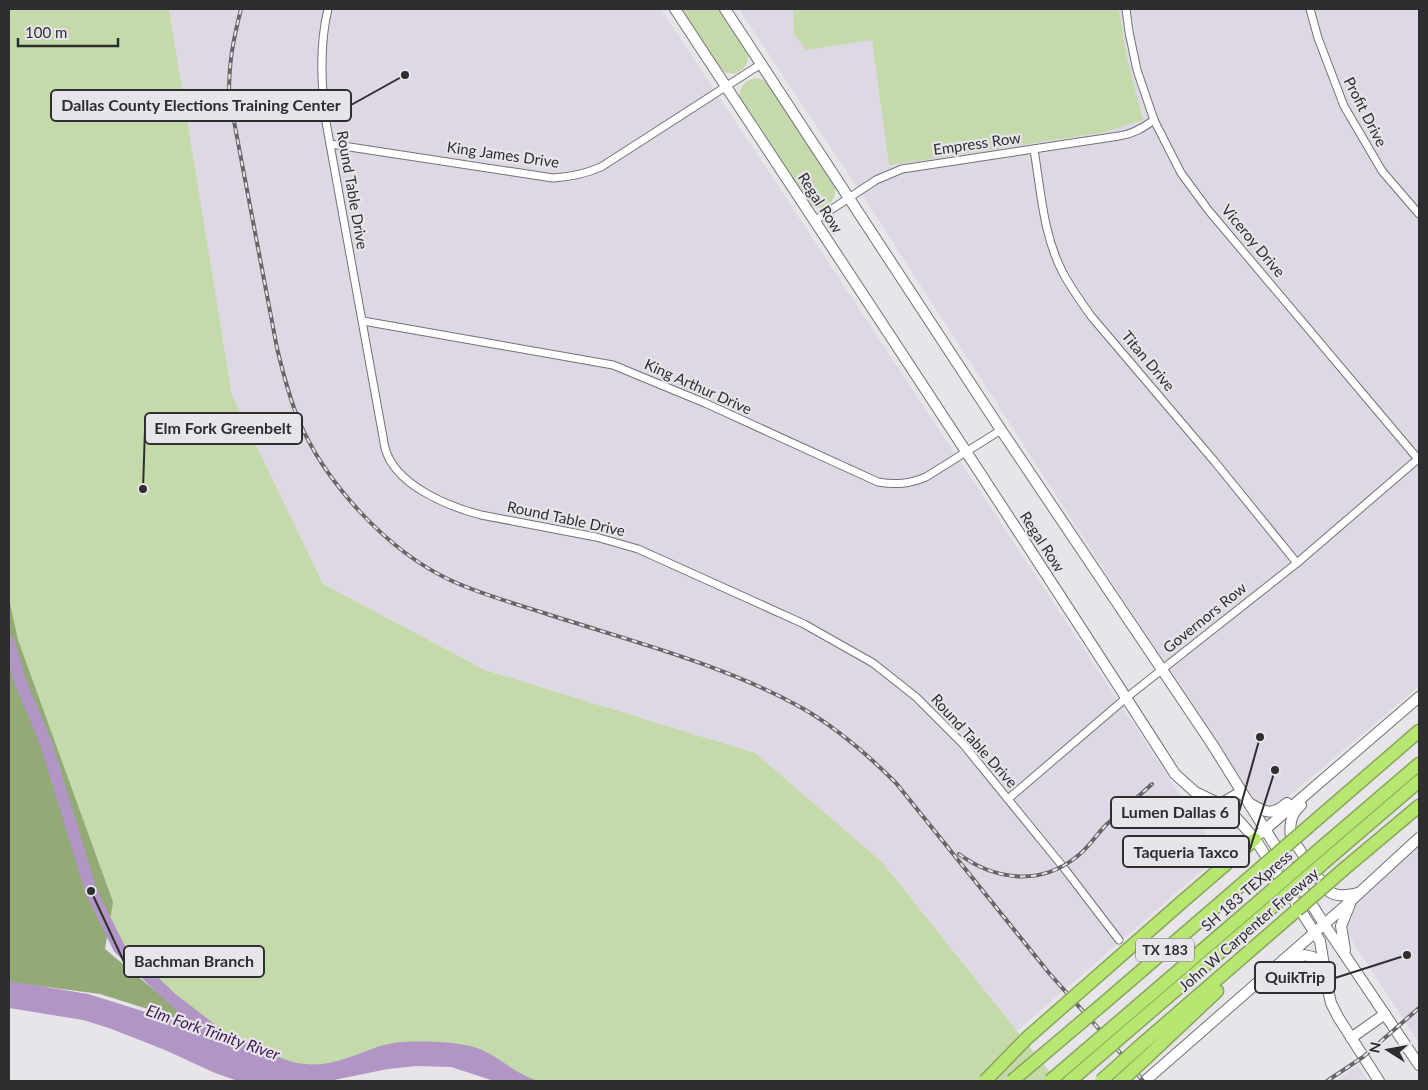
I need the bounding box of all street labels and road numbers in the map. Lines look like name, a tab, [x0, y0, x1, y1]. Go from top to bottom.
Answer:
street label: Profit Drive	[1341, 74, 1391, 150]
street label: Empress Row	[932, 128, 1022, 158]
street label: Round Table Drive	[334, 129, 372, 251]
street label: King James Drive	[446, 137, 560, 171]
street label: Regal Row	[795, 169, 847, 236]
street label: Viceroy Drive	[1218, 200, 1289, 280]
street label: Titan Drive	[1118, 327, 1179, 394]
street label: King Arthur Drive	[642, 354, 755, 418]
street label: Round Table Drive	[506, 497, 627, 539]
street label: Regal Row	[1017, 508, 1069, 575]
street label: Governors Row	[1159, 578, 1250, 656]
street label: Round Table Drive	[928, 690, 1022, 791]
street label: SH 183 TEXpress	[1197, 846, 1295, 935]
street label: John W Carpenter Freeway	[1175, 863, 1322, 995]
road number: TX 183	[1136, 938, 1194, 962]

